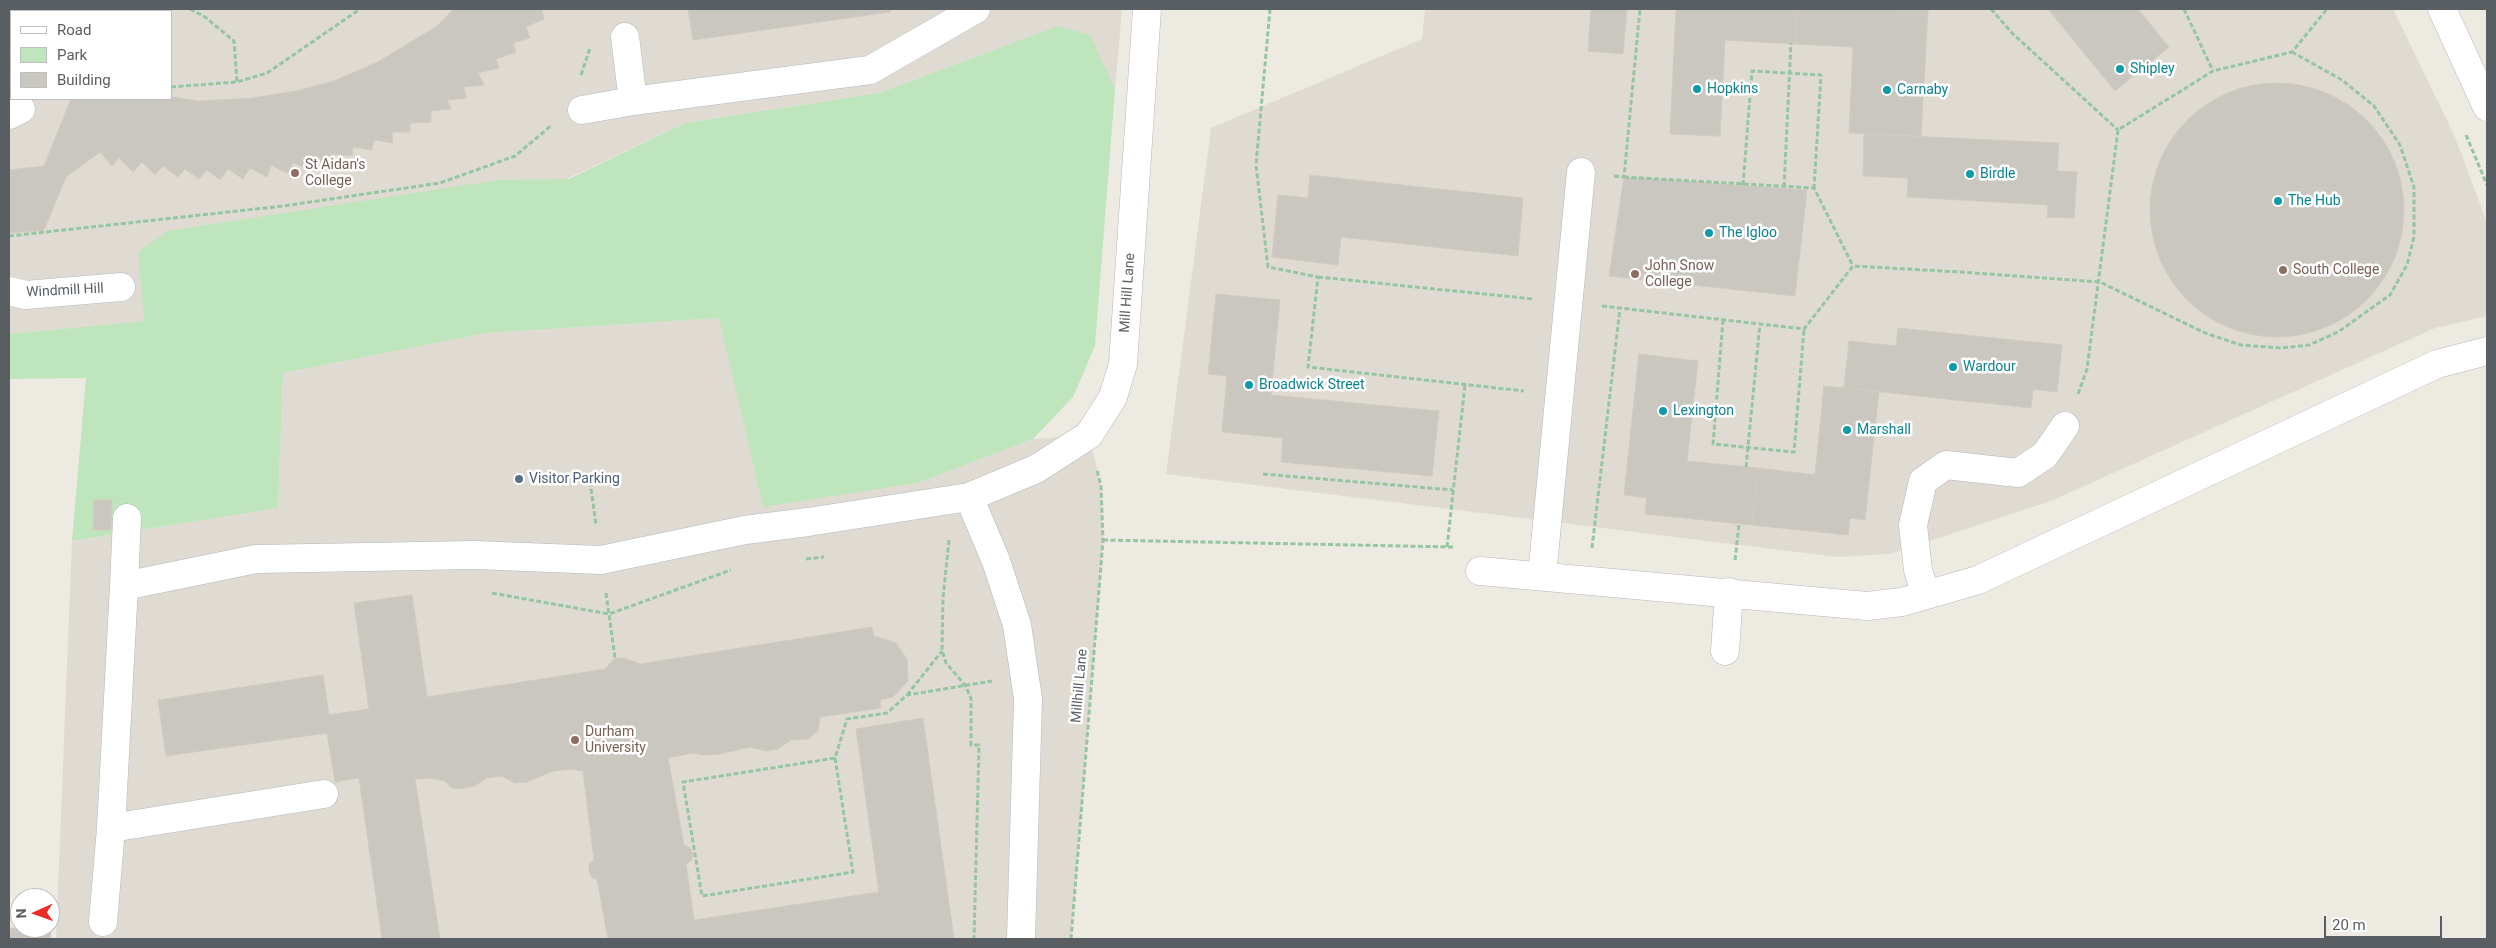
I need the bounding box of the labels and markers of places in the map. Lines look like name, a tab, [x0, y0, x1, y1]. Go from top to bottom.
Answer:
place label: Shipley	[2130, 61, 2175, 77]
marker: Shipley	[2114, 63, 2126, 75]
place label: Hopkins	[1707, 81, 1758, 97]
place label: Carnaby	[1897, 82, 1948, 98]
marker: Hopkins	[1691, 83, 1703, 95]
marker: Carnaby	[1881, 84, 1893, 96]
place label: St Aidan's College	[305, 157, 366, 190]
place label: Birdle	[1980, 166, 2015, 182]
marker: St Aidan's College	[289, 167, 301, 179]
marker: Birdle	[1964, 168, 1976, 180]
place label: The Hub	[2288, 193, 2341, 209]
marker: The Hub	[2272, 195, 2284, 207]
place label: The Igloo	[1719, 225, 1777, 241]
marker: The Igloo	[1703, 227, 1715, 239]
place label: John Snow College	[1645, 258, 1714, 290]
place label: South College	[2293, 262, 2379, 278]
marker: South College	[2277, 264, 2289, 276]
marker: John Snow College	[1629, 268, 1641, 280]
place label: Wardour	[1963, 359, 2016, 375]
marker: Wardour	[1947, 361, 1959, 373]
place label: Broadwick Street	[1259, 377, 1365, 393]
marker: Broadwick Street	[1243, 379, 1255, 391]
place label: Lexington	[1673, 403, 1734, 419]
marker: Lexington	[1657, 405, 1669, 417]
place label: Marshall	[1857, 422, 1911, 438]
marker: Marshall	[1841, 424, 1853, 436]
place label: Visitor Parking	[529, 471, 620, 487]
marker: Visitor Parking	[513, 473, 525, 485]
place label: Durham University	[585, 724, 646, 756]
marker: Durham University	[569, 734, 581, 746]

